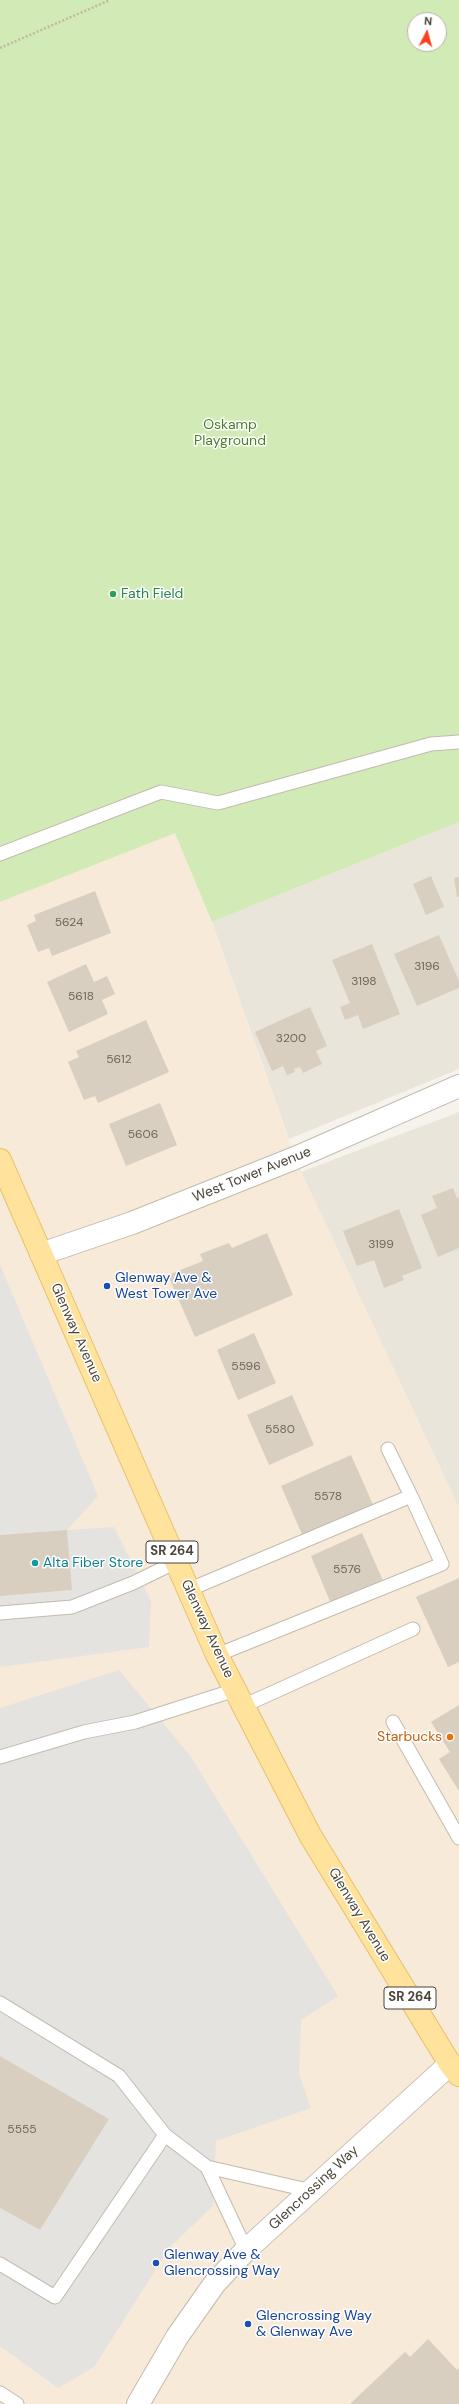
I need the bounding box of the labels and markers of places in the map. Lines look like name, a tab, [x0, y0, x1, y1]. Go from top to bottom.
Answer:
place label: Fath Field	[121, 586, 183, 602]
marker: Fath Field	[108, 589, 118, 599]
place label: Glenway Ave & West Tower Ave	[115, 1270, 217, 1302]
marker: Glenway Ave & West Tower Ave	[102, 1281, 112, 1291]
place label: Alta Fiber Store	[43, 1555, 143, 1571]
marker: Alta Fiber Store	[30, 1558, 40, 1568]
place label: Starbucks	[377, 1729, 442, 1745]
marker: Starbucks	[445, 1732, 455, 1742]
place label: Glenway Ave & Glencrossing Way	[164, 2247, 280, 2280]
marker: Glenway Ave & Glencrossing Way	[151, 2258, 161, 2268]
place label: Glencrossing Way & Glenway Ave	[256, 2308, 372, 2340]
marker: Glencrossing Way & Glenway Ave	[243, 2319, 253, 2329]

